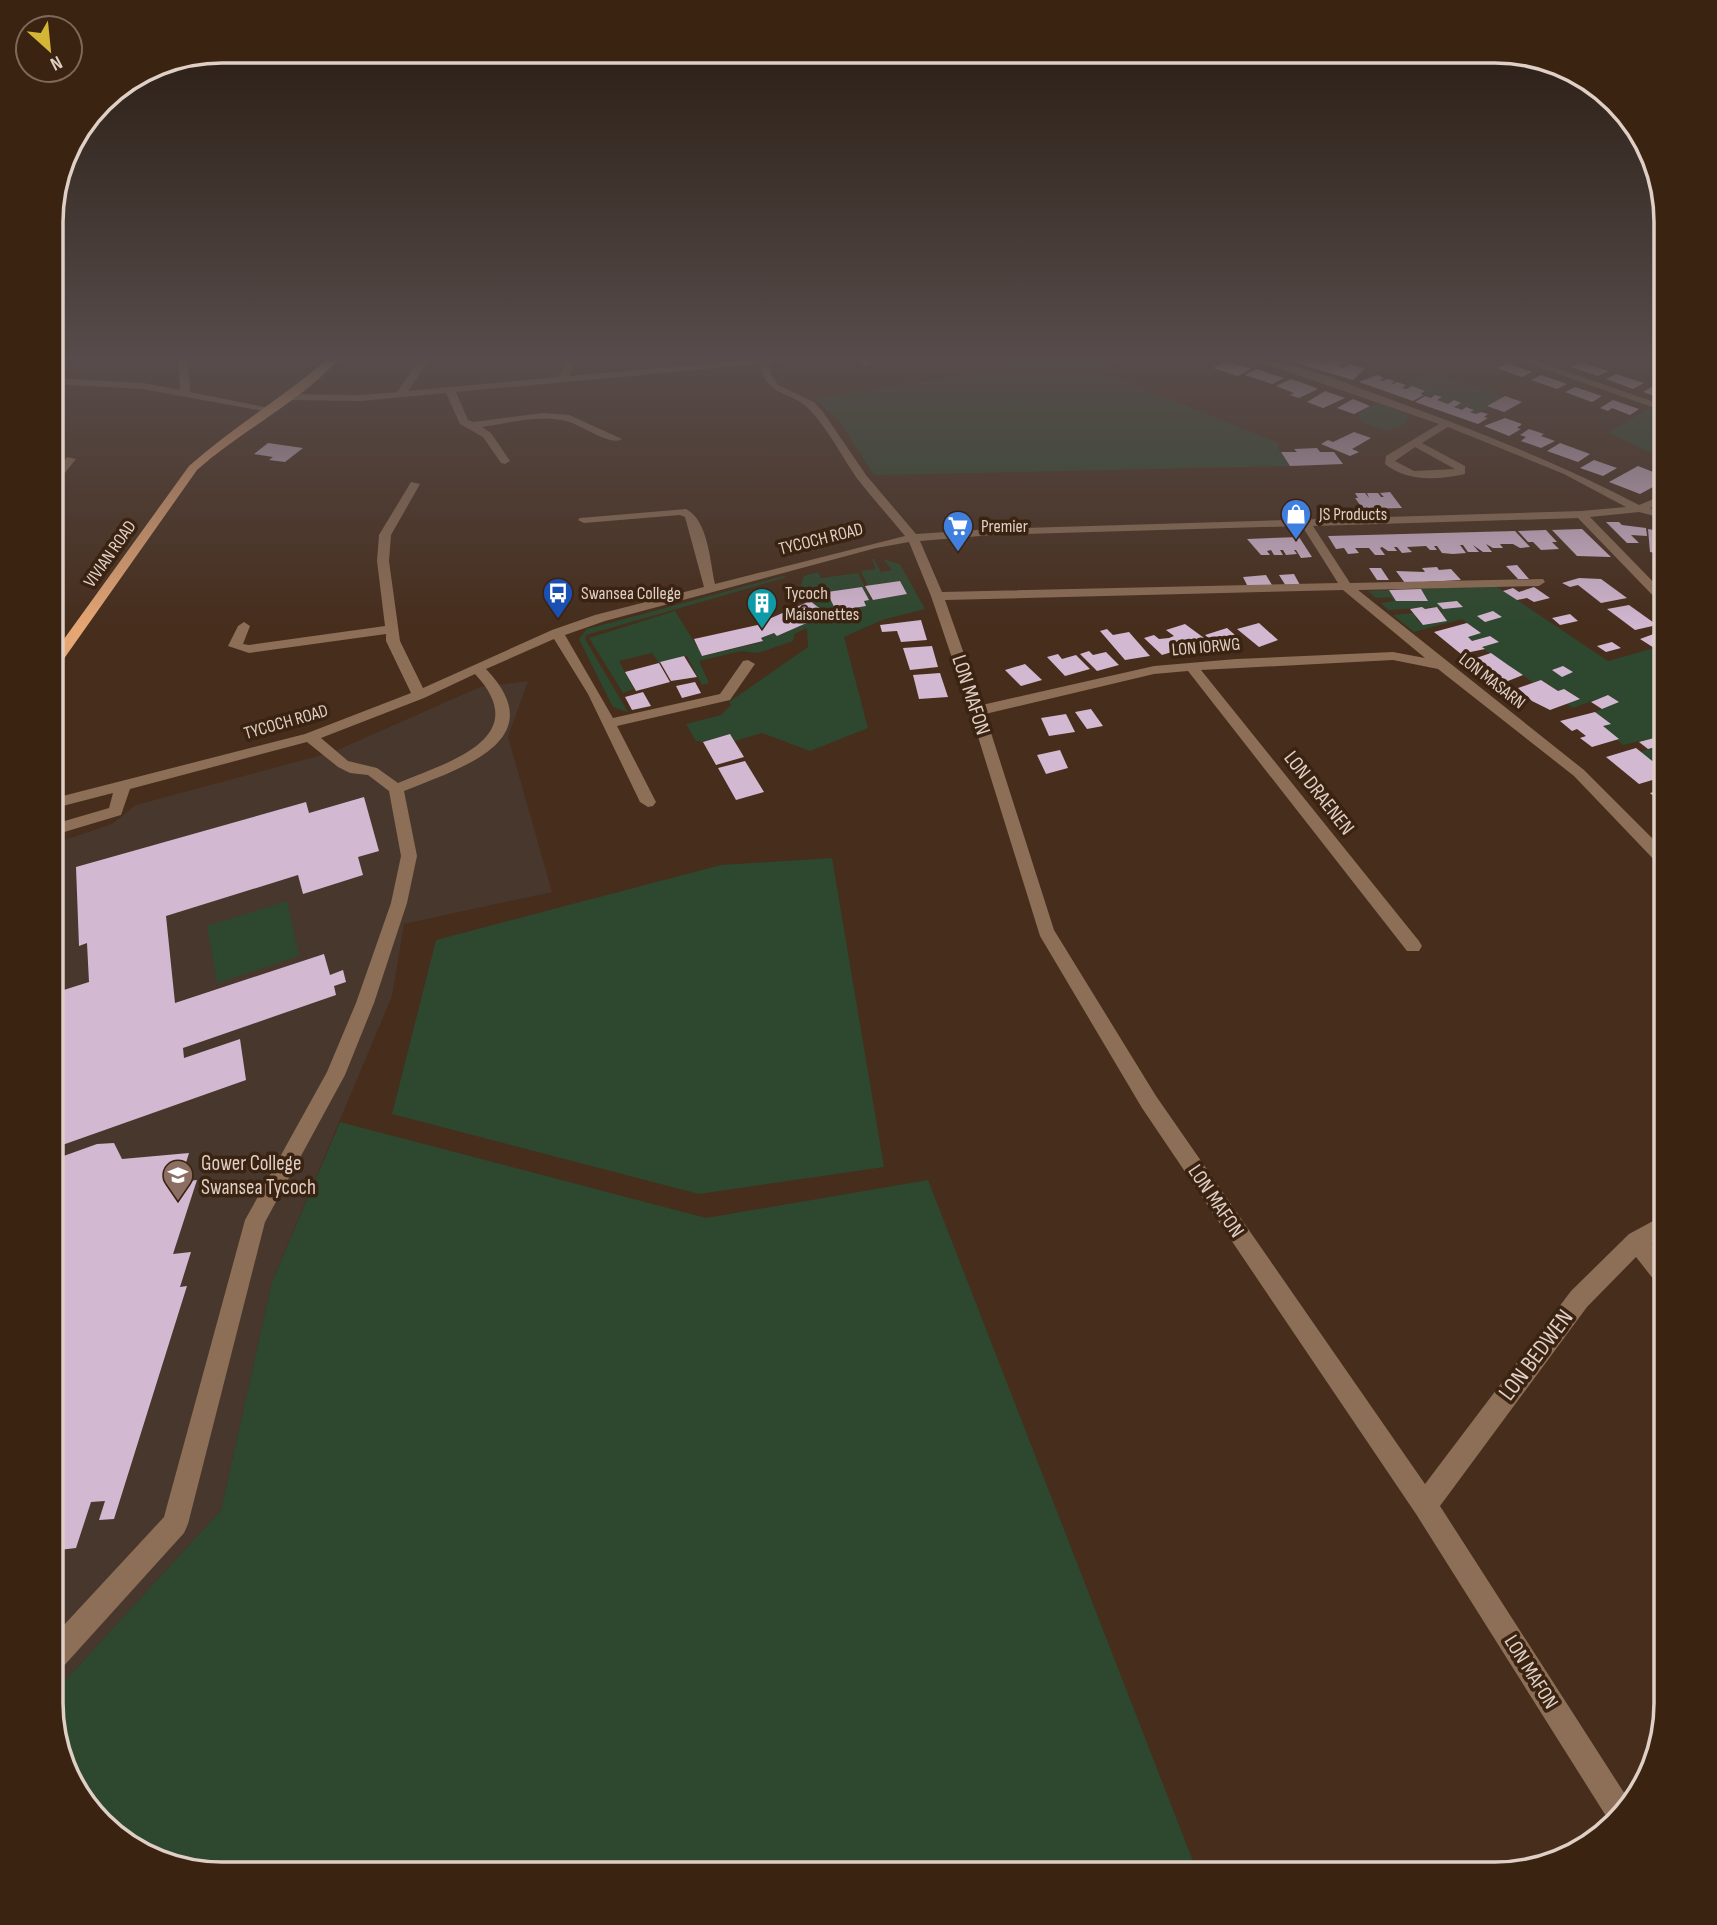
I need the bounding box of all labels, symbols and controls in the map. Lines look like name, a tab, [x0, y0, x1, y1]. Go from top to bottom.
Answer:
north arrow	[14, 14, 84, 84]
text: N	[46, 50, 66, 75]
shop icon: JS Products	[1279, 497, 1313, 541]
place label: JS Products	[1318, 504, 1387, 525]
supermarket icon: Premier	[941, 509, 975, 553]
place label: Premier	[981, 516, 1028, 537]
street label: VIVIAN ROAD	[79, 517, 141, 591]
street label: TYCOCH ROAD	[777, 518, 865, 560]
bus stop icon: Swansea College	[541, 576, 575, 620]
place label: Swansea College	[581, 583, 681, 604]
place label: Tycoch Maisonettes	[785, 583, 859, 625]
building icon: Tycoch Maisonettes	[745, 586, 779, 630]
street label: LON IORWG	[1171, 634, 1241, 660]
street label: LON MASARN	[1455, 649, 1529, 713]
street label: LON MAFON	[946, 652, 996, 738]
street label: TYCOCH ROAD	[242, 700, 330, 744]
street label: LON DRAENEN	[1279, 746, 1359, 840]
place label: Gower College Swansea Tycoch	[201, 1151, 316, 1200]
school or university icon: Gower College Swansea Tycoch	[161, 1158, 195, 1202]
street label: LON MAFON	[1183, 1160, 1249, 1242]
street label: LON BEDWEN	[1492, 1304, 1580, 1406]
street label: LON MAFON	[1499, 1630, 1563, 1714]

